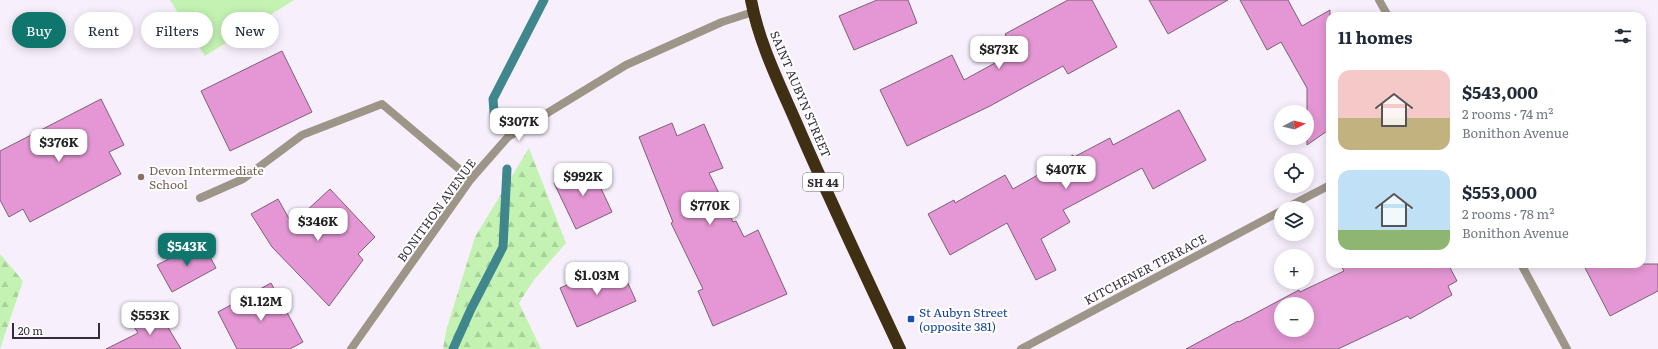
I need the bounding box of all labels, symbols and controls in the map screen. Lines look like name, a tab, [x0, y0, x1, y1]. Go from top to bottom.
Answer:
chip: Buy	[12, 12, 66, 48]
chip: Rent	[74, 12, 133, 48]
chip: Filters	[141, 12, 213, 48]
chip: New	[221, 12, 279, 48]
text: 11 homes	[1338, 24, 1412, 49]
icon: filters	[1612, 25, 1634, 47]
street label: SAINT AUBYN STREET	[766, 28, 836, 160]
pin: $873K	[971, 36, 1027, 70]
text: $873K	[979, 39, 1019, 58]
text: $543,000	[1462, 79, 1538, 104]
icon: home	[1370, 86, 1418, 134]
text: 2 rooms · 74 m²	[1462, 104, 1553, 123]
north arrow	[1274, 105, 1314, 145]
map controls	[1274, 105, 1314, 337]
pin: $307K	[491, 108, 547, 142]
text: $307K	[499, 111, 539, 130]
text: Bonithon Avenue	[1462, 123, 1569, 142]
pin: $376K	[31, 129, 87, 163]
text: $376K	[39, 132, 79, 151]
button: locate	[1274, 153, 1314, 193]
street label: BONITHON AVENUE	[392, 154, 480, 265]
pin: $407K	[1038, 156, 1094, 190]
text: $407K	[1046, 159, 1086, 178]
place label: Devon Intermediate School	[149, 161, 264, 193]
pin: $992K	[555, 163, 611, 197]
text: $992K	[563, 166, 603, 185]
marker: Devon Intermediate School	[136, 172, 146, 182]
road number: SH 44	[803, 173, 843, 191]
text: $553,000	[1462, 179, 1537, 204]
icon: home	[1370, 186, 1418, 234]
pin: $770K	[682, 192, 738, 226]
text: $770K	[690, 195, 730, 214]
button: layers	[1274, 201, 1314, 241]
text: 2 rooms · 78 m²	[1462, 204, 1554, 223]
pin: $346K	[290, 208, 346, 242]
text: $346K	[298, 211, 338, 230]
text: Bonithon Avenue	[1462, 223, 1569, 242]
street label: KITCHENER TERRACE	[1081, 229, 1210, 309]
pin: $543K	[159, 233, 215, 267]
text: $543K	[167, 236, 207, 255]
button: +	[1274, 249, 1314, 289]
pin: $1.03M	[564, 262, 630, 296]
text: $1.03M	[574, 265, 620, 284]
pin: $1.12M	[228, 288, 294, 322]
text: $1.12M	[240, 291, 282, 310]
button: −	[1274, 297, 1314, 337]
pin: $553K	[122, 302, 178, 336]
place label: St Aubyn Street (opposite 381)	[919, 303, 1008, 335]
text: $553K	[130, 305, 170, 324]
marker: St Aubyn Street (opposite 381)	[906, 314, 916, 324]
scale bar	[12, 321, 100, 340]
text: 20 m	[18, 322, 43, 338]

